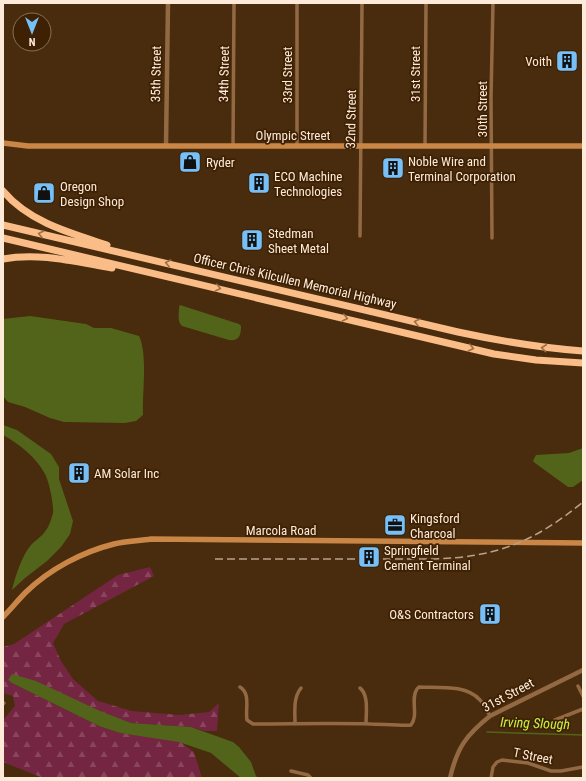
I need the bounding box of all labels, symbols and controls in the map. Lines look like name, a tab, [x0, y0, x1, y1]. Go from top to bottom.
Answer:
north arrow	[12, 12, 52, 52]
text: N	[28, 35, 35, 48]
street label: 35th Street	[148, 46, 164, 102]
street label: 34th Street	[216, 46, 232, 102]
street label: 31st Street	[408, 46, 423, 102]
street label: 33rd Street	[280, 47, 295, 103]
building icon: Voith	[554, 48, 580, 74]
place label: Voith	[525, 54, 552, 69]
street label: 30th Street	[475, 81, 490, 137]
street label: 32nd Street	[343, 89, 359, 149]
street label: Olympic Street	[256, 128, 331, 143]
shop icon: Ryder	[177, 149, 203, 175]
place label: Noble Wire and Terminal Corporation	[408, 154, 516, 184]
place label: Ryder	[206, 155, 235, 170]
building icon: Noble Wire and Terminal Corporation	[380, 155, 406, 181]
place label: ECO Machine Technologies	[274, 169, 342, 199]
building icon: ECO Machine Technologies	[246, 170, 272, 196]
place label: Oregon Design Shop	[60, 179, 124, 209]
shop icon: Oregon Design Shop	[31, 180, 57, 206]
place label: Stedman Sheet Metal	[268, 226, 329, 256]
building icon: Stedman Sheet Metal	[239, 227, 265, 253]
one-way arrow	[38, 230, 44, 238]
street label: Officer Chris Kilcullen Memorial Highway	[192, 250, 399, 312]
one-way arrow	[164, 260, 171, 268]
one-way arrow	[215, 284, 221, 292]
one-way arrow	[341, 313, 348, 322]
one-way arrow	[414, 319, 420, 327]
one-way arrow	[468, 344, 474, 352]
one-way arrow	[541, 344, 547, 353]
building icon: AM Solar Inc	[66, 460, 92, 486]
place label: AM Solar Inc	[94, 466, 159, 481]
place label: Kingsford Charcoal	[410, 511, 460, 541]
office icon: Kingsford Charcoal	[382, 512, 408, 538]
street label: Marcola Road	[246, 523, 316, 538]
place label: Springfield Cement Terminal	[384, 543, 471, 573]
building icon: Springfield Cement Terminal	[356, 544, 382, 570]
building icon: O&S Contractors	[477, 601, 503, 627]
place label: O&S Contractors	[389, 607, 474, 622]
street label: 31st Street	[480, 675, 536, 715]
water label: Irving Slough	[500, 714, 570, 732]
street label: T Street	[512, 745, 554, 767]

